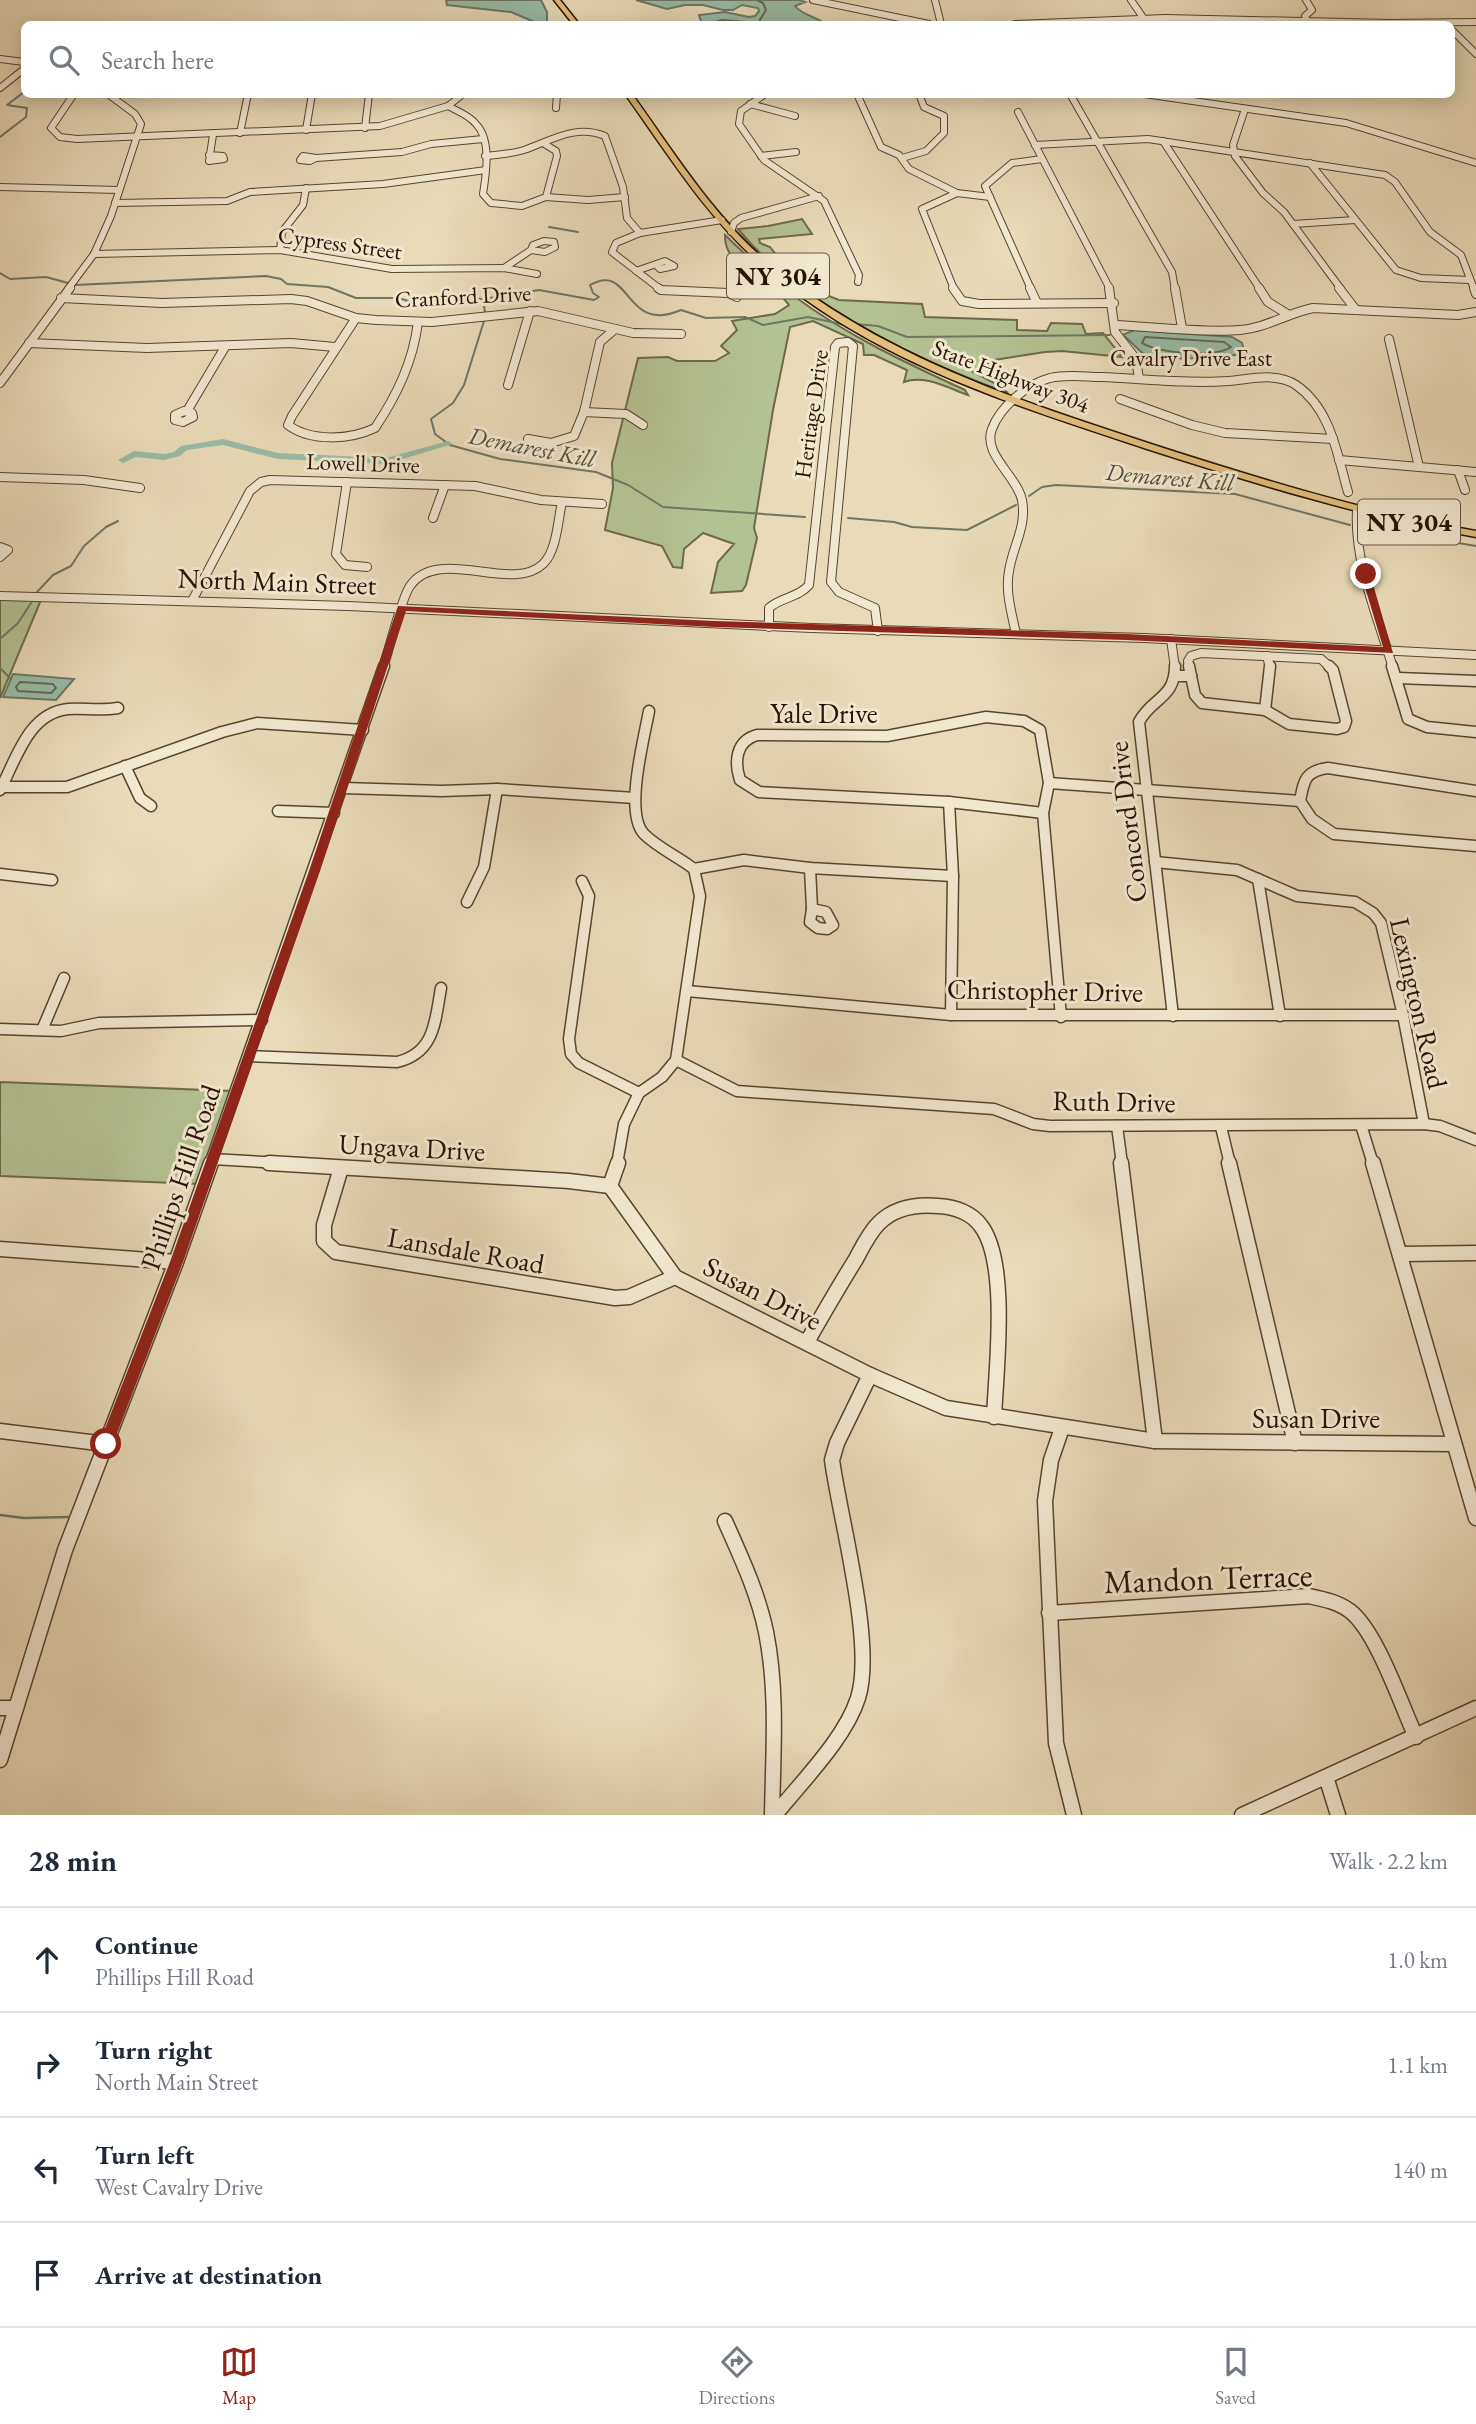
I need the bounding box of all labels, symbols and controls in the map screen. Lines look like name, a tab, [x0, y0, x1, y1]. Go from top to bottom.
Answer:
search box	[21, 21, 1455, 98]
icon: search	[45, 41, 83, 79]
text: Search here	[101, 43, 214, 77]
street label: Cypress Street	[276, 219, 405, 267]
road number: NY 304	[727, 254, 829, 298]
street label: Cranford Drive	[394, 277, 532, 315]
street label: State Highway 304	[928, 332, 1095, 420]
street label: Cavalry Drive East	[1110, 343, 1273, 373]
street label: Heritage Drive	[787, 348, 835, 480]
water label: Demarest Kill	[465, 419, 599, 475]
street label: Lowell Drive	[306, 446, 420, 480]
water label: Demarest Kill	[1103, 456, 1237, 498]
road number: NY 304	[1358, 500, 1460, 544]
route end	[1350, 558, 1381, 589]
street label: North Main Street	[177, 560, 377, 602]
street label: Yale Drive	[770, 695, 878, 731]
street label: Concord Drive	[1099, 739, 1155, 905]
street label: Lexington Road	[1382, 914, 1456, 1093]
street label: Christopher Drive	[946, 970, 1144, 1010]
street label: Phillips Hill Road	[131, 1079, 229, 1274]
street label: Ruth Drive	[1052, 1082, 1176, 1120]
street label: Ungava Drive	[338, 1125, 486, 1169]
street label: Lansdale Road	[385, 1219, 548, 1282]
street label: Susan Drive	[698, 1248, 828, 1338]
street label: Susan Drive	[1252, 1400, 1380, 1436]
route start	[90, 1428, 121, 1459]
street label: Mandon Terrace	[1103, 1553, 1313, 1603]
text: 28 min	[28, 1841, 117, 1880]
text: Walk · 2.2 km	[1329, 1846, 1448, 1876]
text: Continue	[95, 1928, 198, 1962]
icon: ahead	[28, 1941, 66, 1979]
text: 1.0 km	[1387, 1945, 1448, 1975]
text: Phillips Hill Road	[95, 1962, 254, 1992]
text: Turn right	[95, 2033, 213, 2067]
icon: right	[28, 2046, 66, 2084]
text: 1.1 km	[1387, 2050, 1448, 2080]
text: North Main Street	[95, 2067, 258, 2097]
text: Turn left	[95, 2138, 194, 2172]
icon: left	[28, 2151, 66, 2189]
text: 140 m	[1392, 2155, 1448, 2185]
text: West Cavalry Drive	[95, 2172, 263, 2202]
icon: arrive	[28, 2256, 66, 2294]
text: Arrive at destination	[95, 2258, 322, 2292]
tab: Map	[220, 2343, 258, 2410]
tab: Directions	[698, 2343, 775, 2410]
tab: Saved	[1215, 2343, 1256, 2410]

